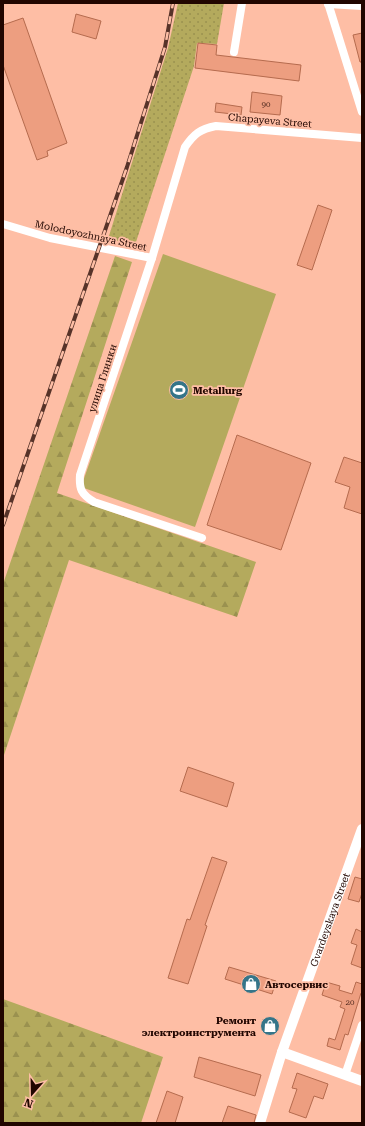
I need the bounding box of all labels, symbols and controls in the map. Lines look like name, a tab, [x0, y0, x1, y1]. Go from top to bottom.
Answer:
house number: 90	[262, 100, 271, 109]
street label: Chapayeva Street	[228, 111, 313, 130]
street label: Molodoyozhnaya Street	[34, 218, 148, 253]
street label: улица Глинки	[86, 342, 119, 414]
sports icon: Metallurg	[168, 379, 190, 401]
place label: Metallurg	[193, 385, 243, 396]
street label: Gvardeyskaya Street	[308, 871, 352, 968]
shop icon: Автосервис	[240, 973, 262, 995]
place label: Автосервис	[265, 979, 328, 990]
house number: 20	[346, 998, 355, 1007]
place label: Ремонт электроинструмента	[142, 1015, 256, 1038]
shop icon: Ремонт электроинструмента	[259, 1015, 281, 1037]
north arrow	[12, 1074, 52, 1114]
text: N	[22, 1095, 35, 1110]

